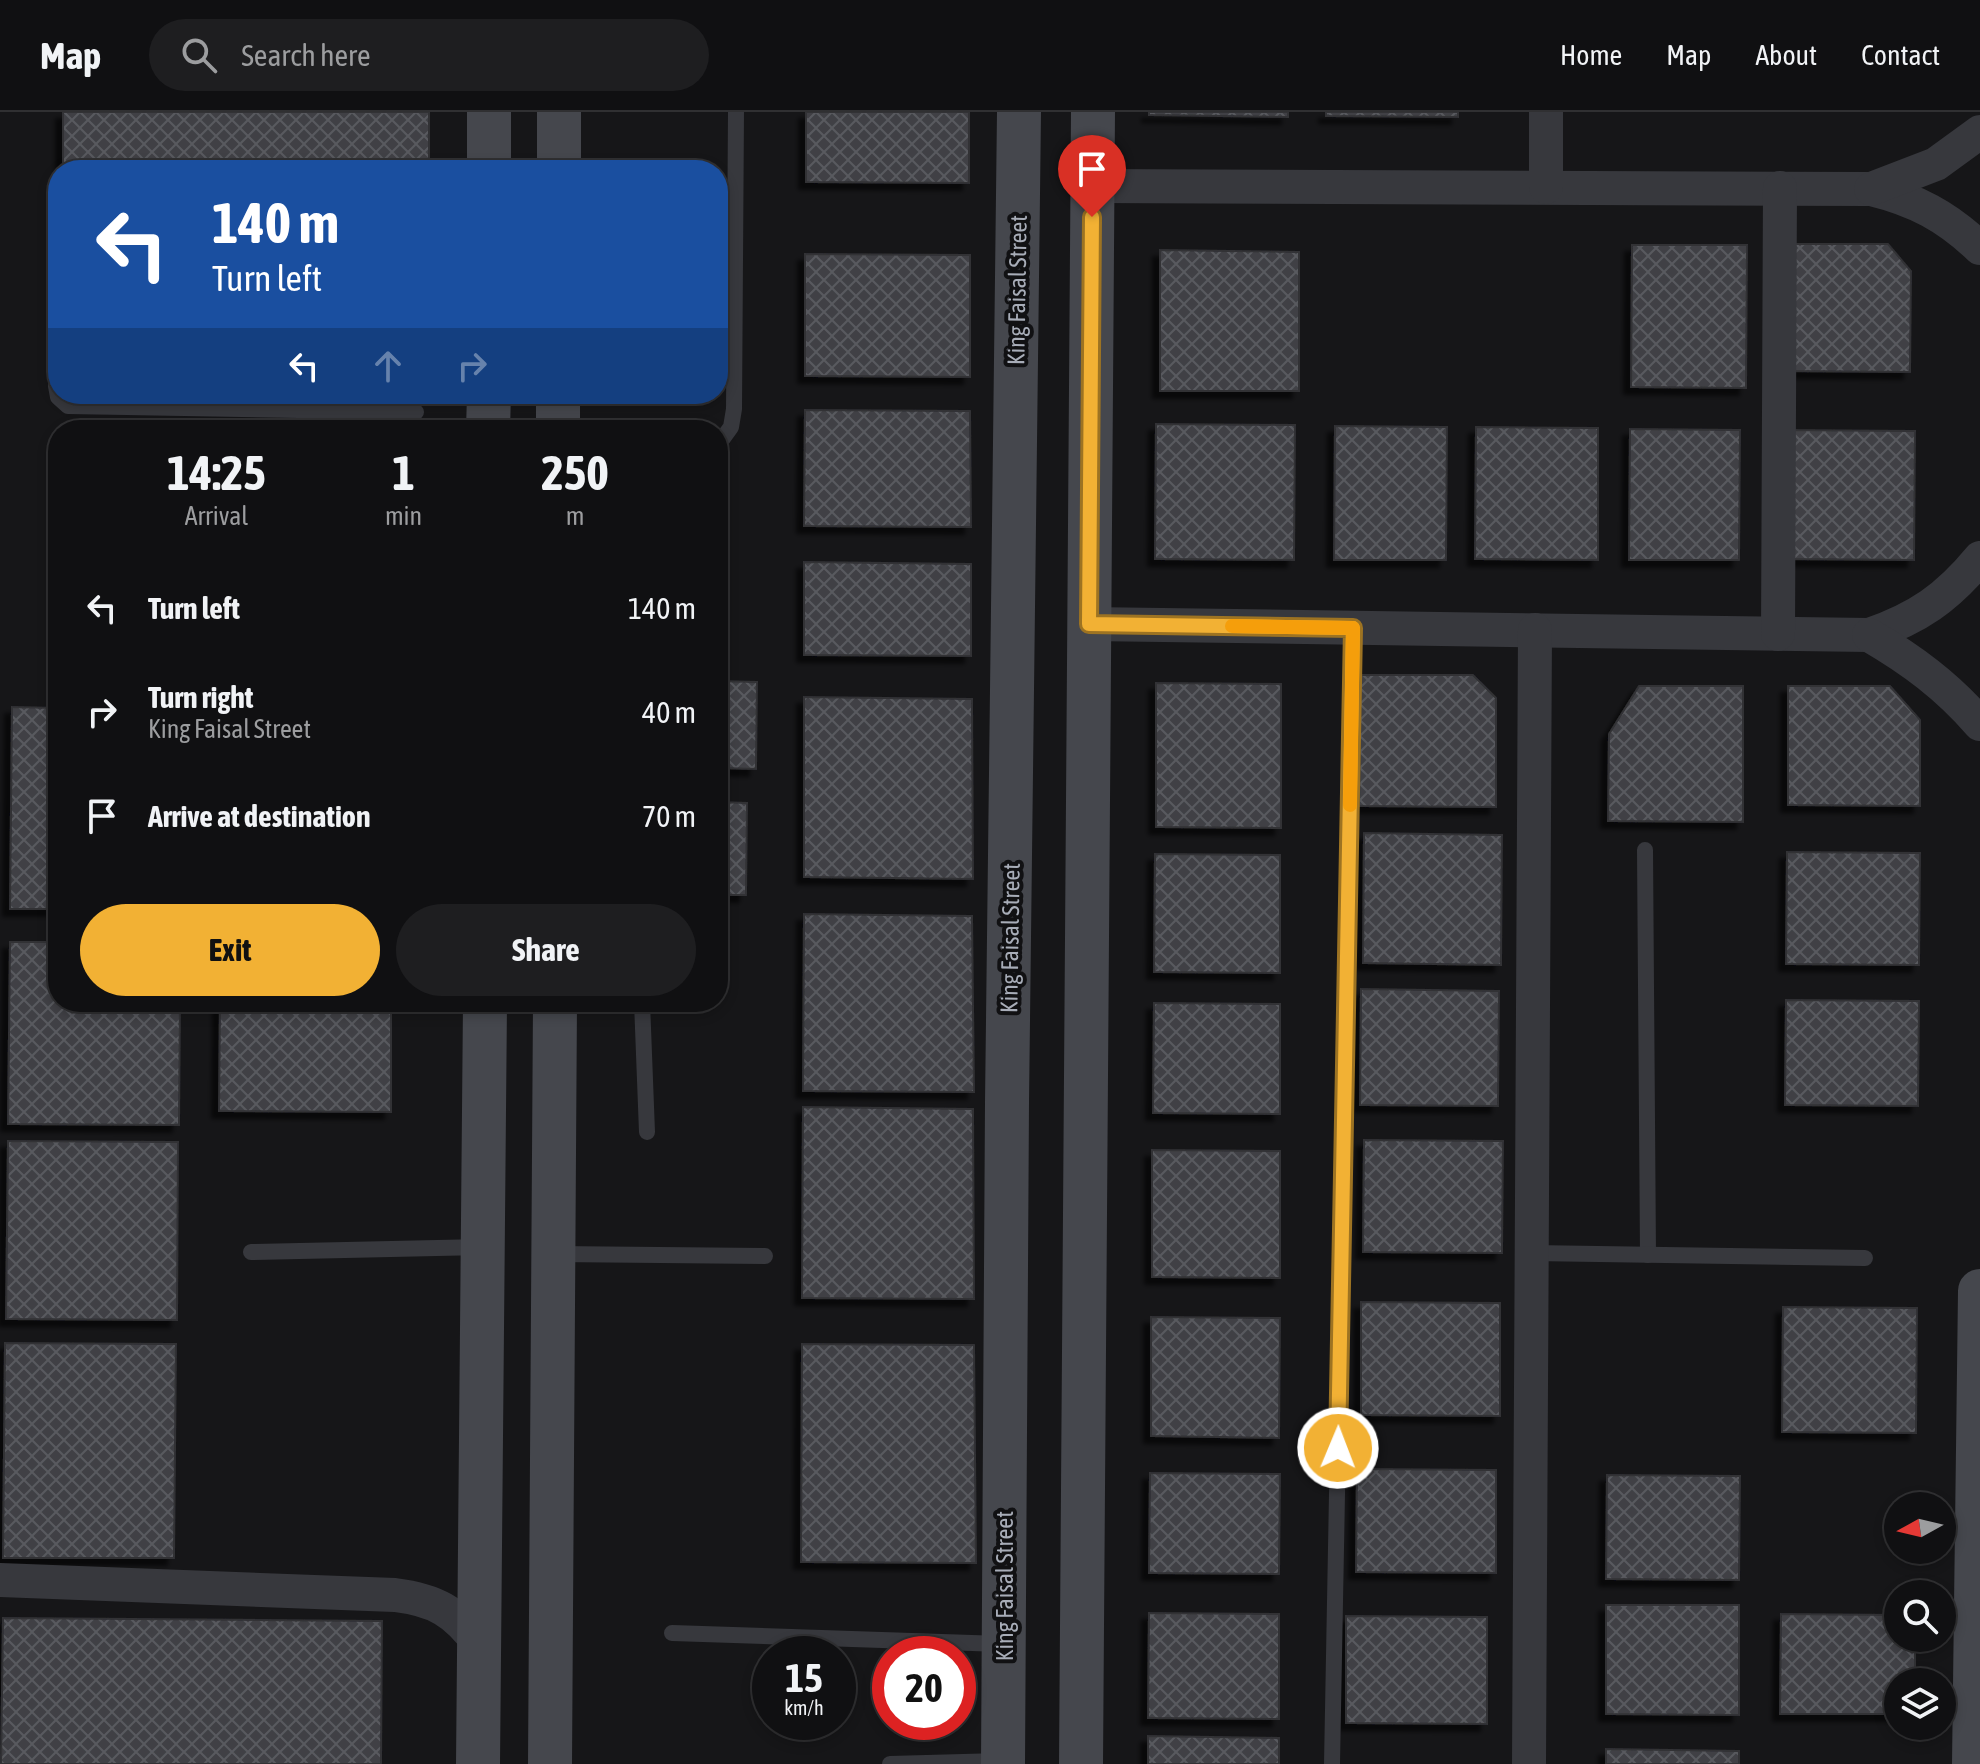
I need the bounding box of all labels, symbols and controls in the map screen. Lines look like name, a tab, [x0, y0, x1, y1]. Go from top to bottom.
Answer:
search box	[149, 19, 709, 91]
icon: search	[177, 33, 221, 77]
text: Map	[40, 34, 101, 77]
text: Search here	[241, 38, 371, 72]
text: Home	[1560, 39, 1622, 71]
text: Map	[1666, 39, 1711, 71]
text: About	[1755, 39, 1817, 71]
text: Contact	[1861, 39, 1940, 71]
pin	[1058, 135, 1126, 217]
icon: arrive	[1070, 147, 1114, 191]
text: 140 m	[212, 191, 339, 255]
icon: left	[80, 192, 184, 296]
street label: King Faisal Street	[1002, 215, 1032, 365]
text: Turn left	[212, 257, 322, 299]
icon: left	[282, 344, 326, 388]
icon: ahead	[366, 344, 410, 388]
icon: right	[450, 344, 494, 388]
text: 14:25	[167, 445, 266, 500]
text: 1	[392, 445, 415, 500]
text: 250	[541, 445, 609, 500]
text: Arrival	[185, 501, 248, 531]
text: min	[385, 501, 422, 531]
text: m	[566, 501, 584, 531]
icon: left	[80, 586, 124, 630]
text: Turn left	[148, 591, 240, 625]
text: 140 m	[628, 591, 696, 625]
text: Turn right	[148, 680, 254, 714]
icon: right	[80, 690, 124, 734]
text: 40 m	[642, 695, 696, 729]
text: King Faisal Street	[148, 714, 311, 744]
icon: arrive	[80, 794, 124, 838]
text: Arrive at destination	[148, 799, 370, 833]
text: 70 m	[642, 799, 696, 833]
street label: King Faisal Street	[995, 863, 1025, 1013]
button: Exit	[80, 904, 380, 996]
button: Share	[396, 904, 696, 996]
position arrow	[1296, 1406, 1380, 1490]
north arrow	[1884, 1492, 1956, 1564]
map controls	[1884, 1492, 1956, 1740]
street label: King Faisal Street	[991, 1511, 1018, 1661]
button: search	[1884, 1580, 1956, 1652]
speed limit sign: 20	[872, 1636, 976, 1740]
text: 15	[785, 1655, 823, 1700]
button: layers	[1884, 1668, 1956, 1740]
text: km/h	[784, 1696, 824, 1719]

